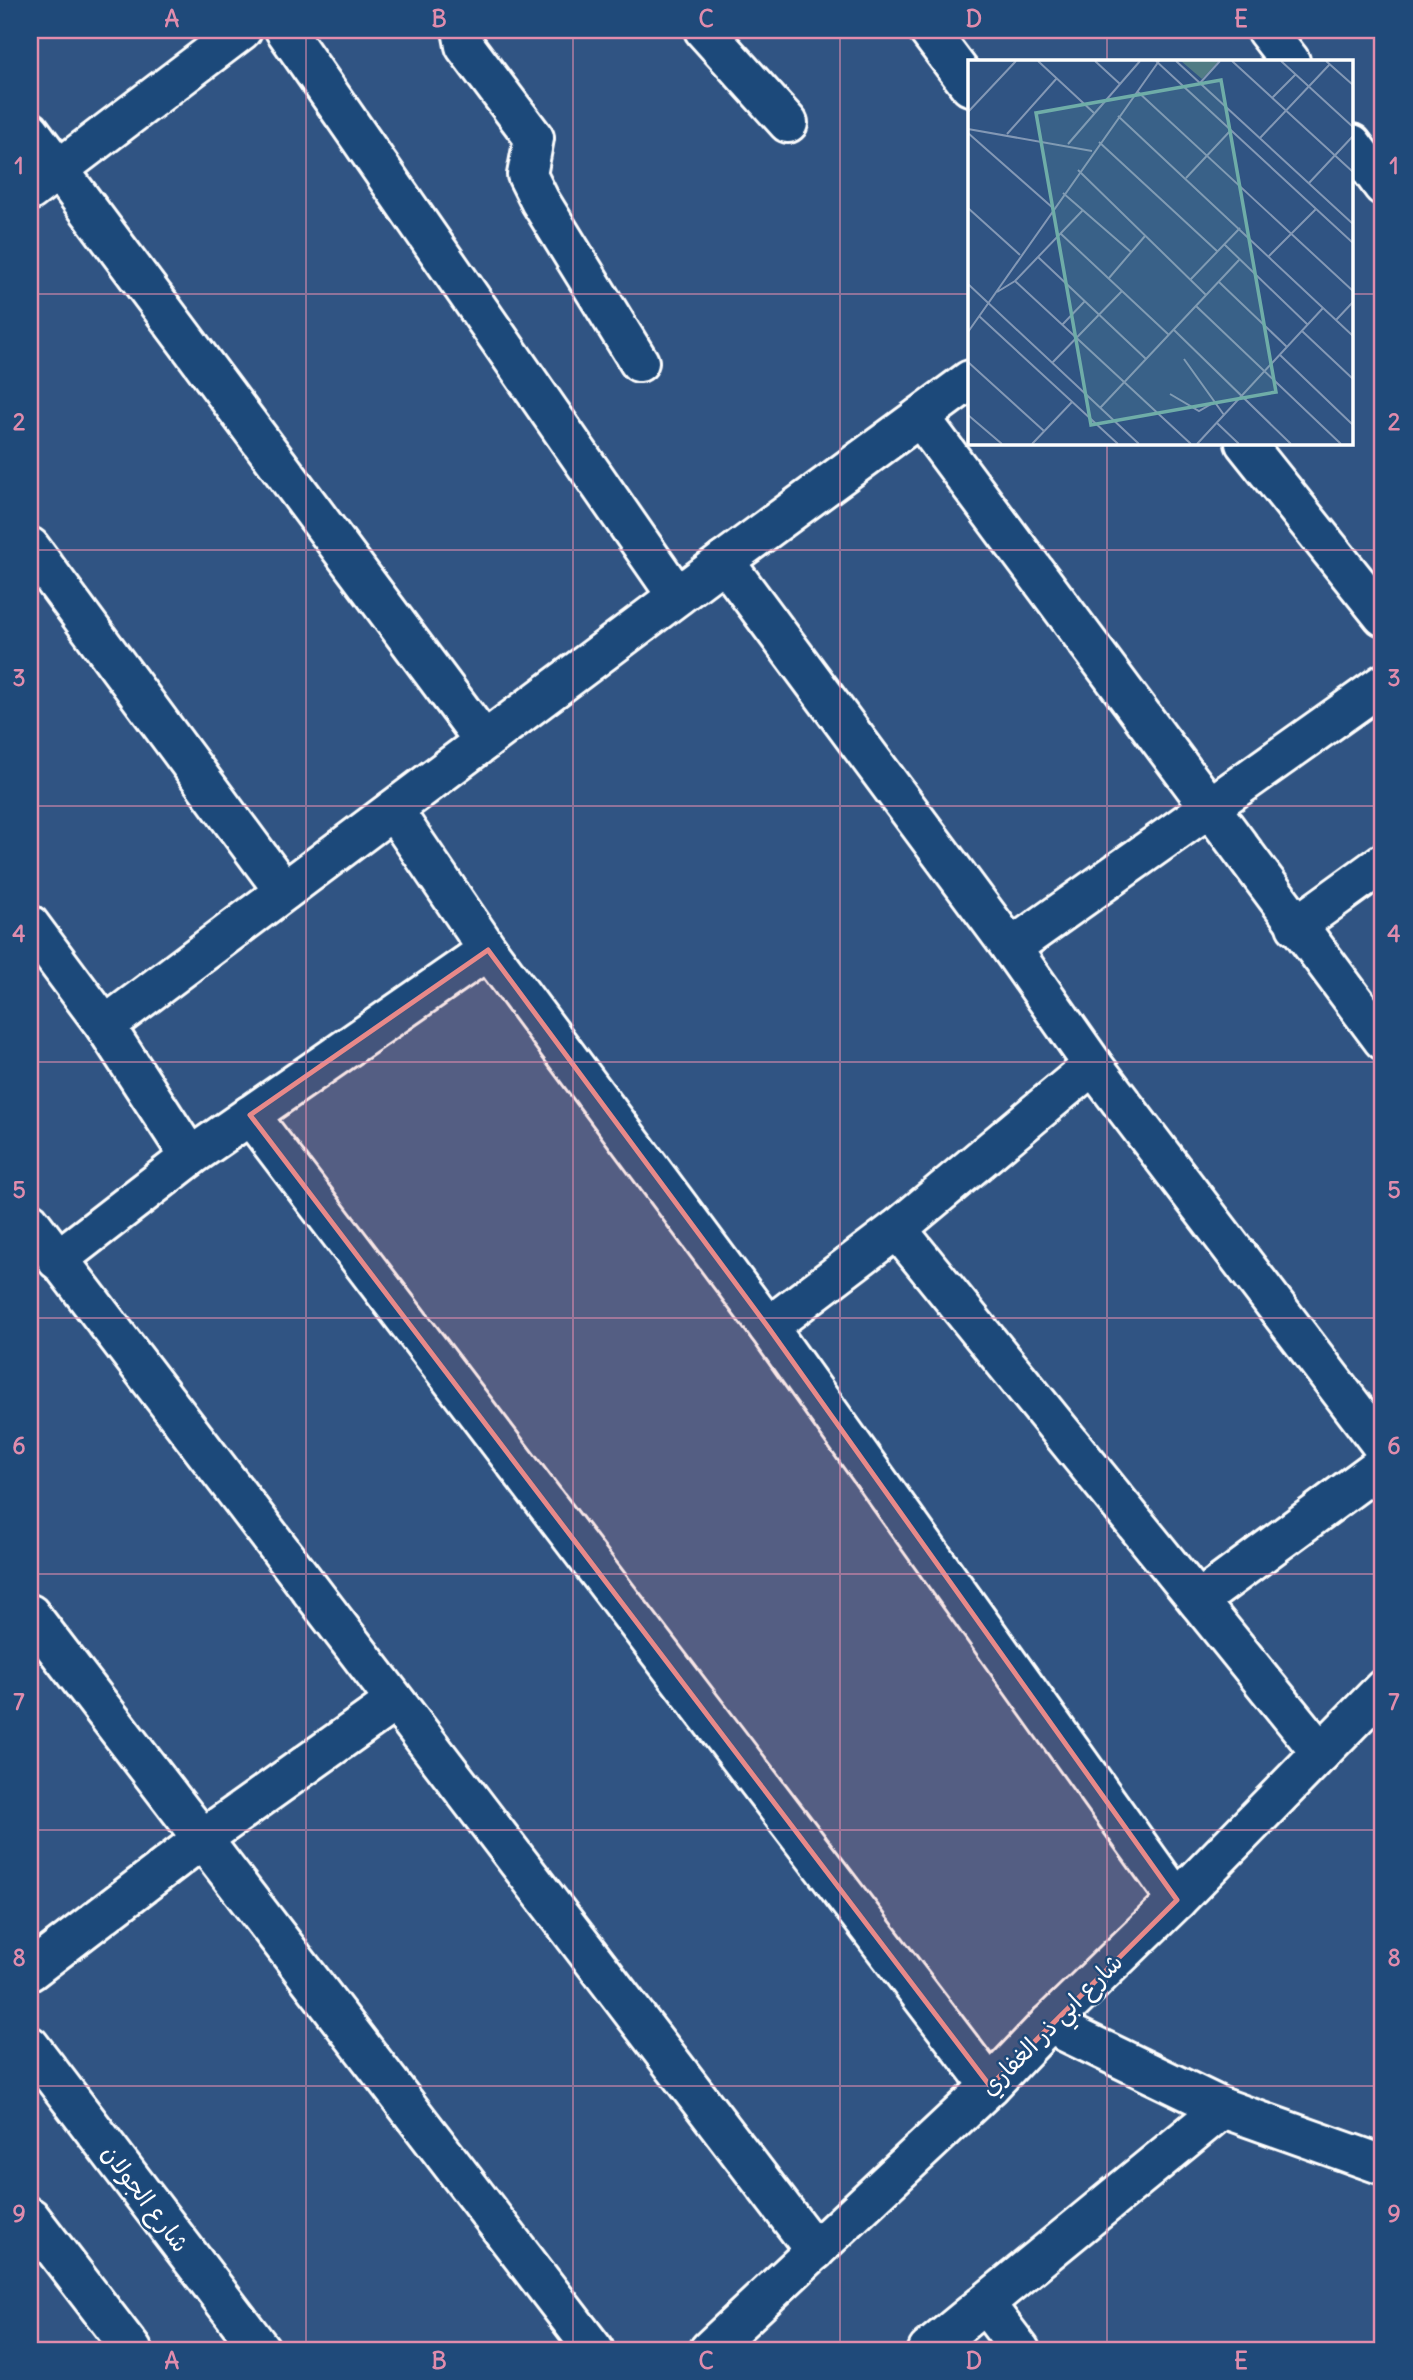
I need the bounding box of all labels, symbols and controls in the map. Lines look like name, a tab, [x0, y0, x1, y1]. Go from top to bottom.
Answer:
text: A	[165, 4, 180, 33]
text: B	[431, 4, 447, 33]
text: C	[698, 4, 714, 33]
text: D	[966, 4, 982, 33]
text: E	[1234, 4, 1248, 33]
inset map	[968, 60, 1354, 444]
text: 1	[14, 151, 24, 180]
text: 1	[1389, 151, 1399, 180]
text: 2	[13, 407, 26, 436]
text: 2	[1388, 407, 1401, 436]
text: 3	[12, 663, 26, 692]
text: 3	[1387, 663, 1401, 692]
text: 4	[12, 919, 26, 948]
text: 4	[1387, 919, 1401, 948]
text: 5	[12, 1175, 26, 1204]
text: 5	[1387, 1175, 1401, 1204]
text: 6	[12, 1431, 26, 1460]
text: 6	[1387, 1431, 1401, 1460]
text: 7	[13, 1687, 25, 1716]
text: 7	[1388, 1687, 1400, 1716]
text: 8	[12, 1943, 26, 1972]
text: 8	[1387, 1943, 1401, 1972]
street label: شارع ابي ذر الغفاري	[974, 1947, 1133, 2106]
street label: شارع الجولان	[93, 2138, 196, 2260]
text: 9	[12, 2199, 26, 2228]
text: 9	[1387, 2199, 1401, 2228]
text: A	[165, 2346, 180, 2375]
text: B	[431, 2346, 447, 2375]
text: C	[698, 2346, 714, 2375]
text: D	[966, 2346, 982, 2375]
text: E	[1234, 2346, 1248, 2375]

